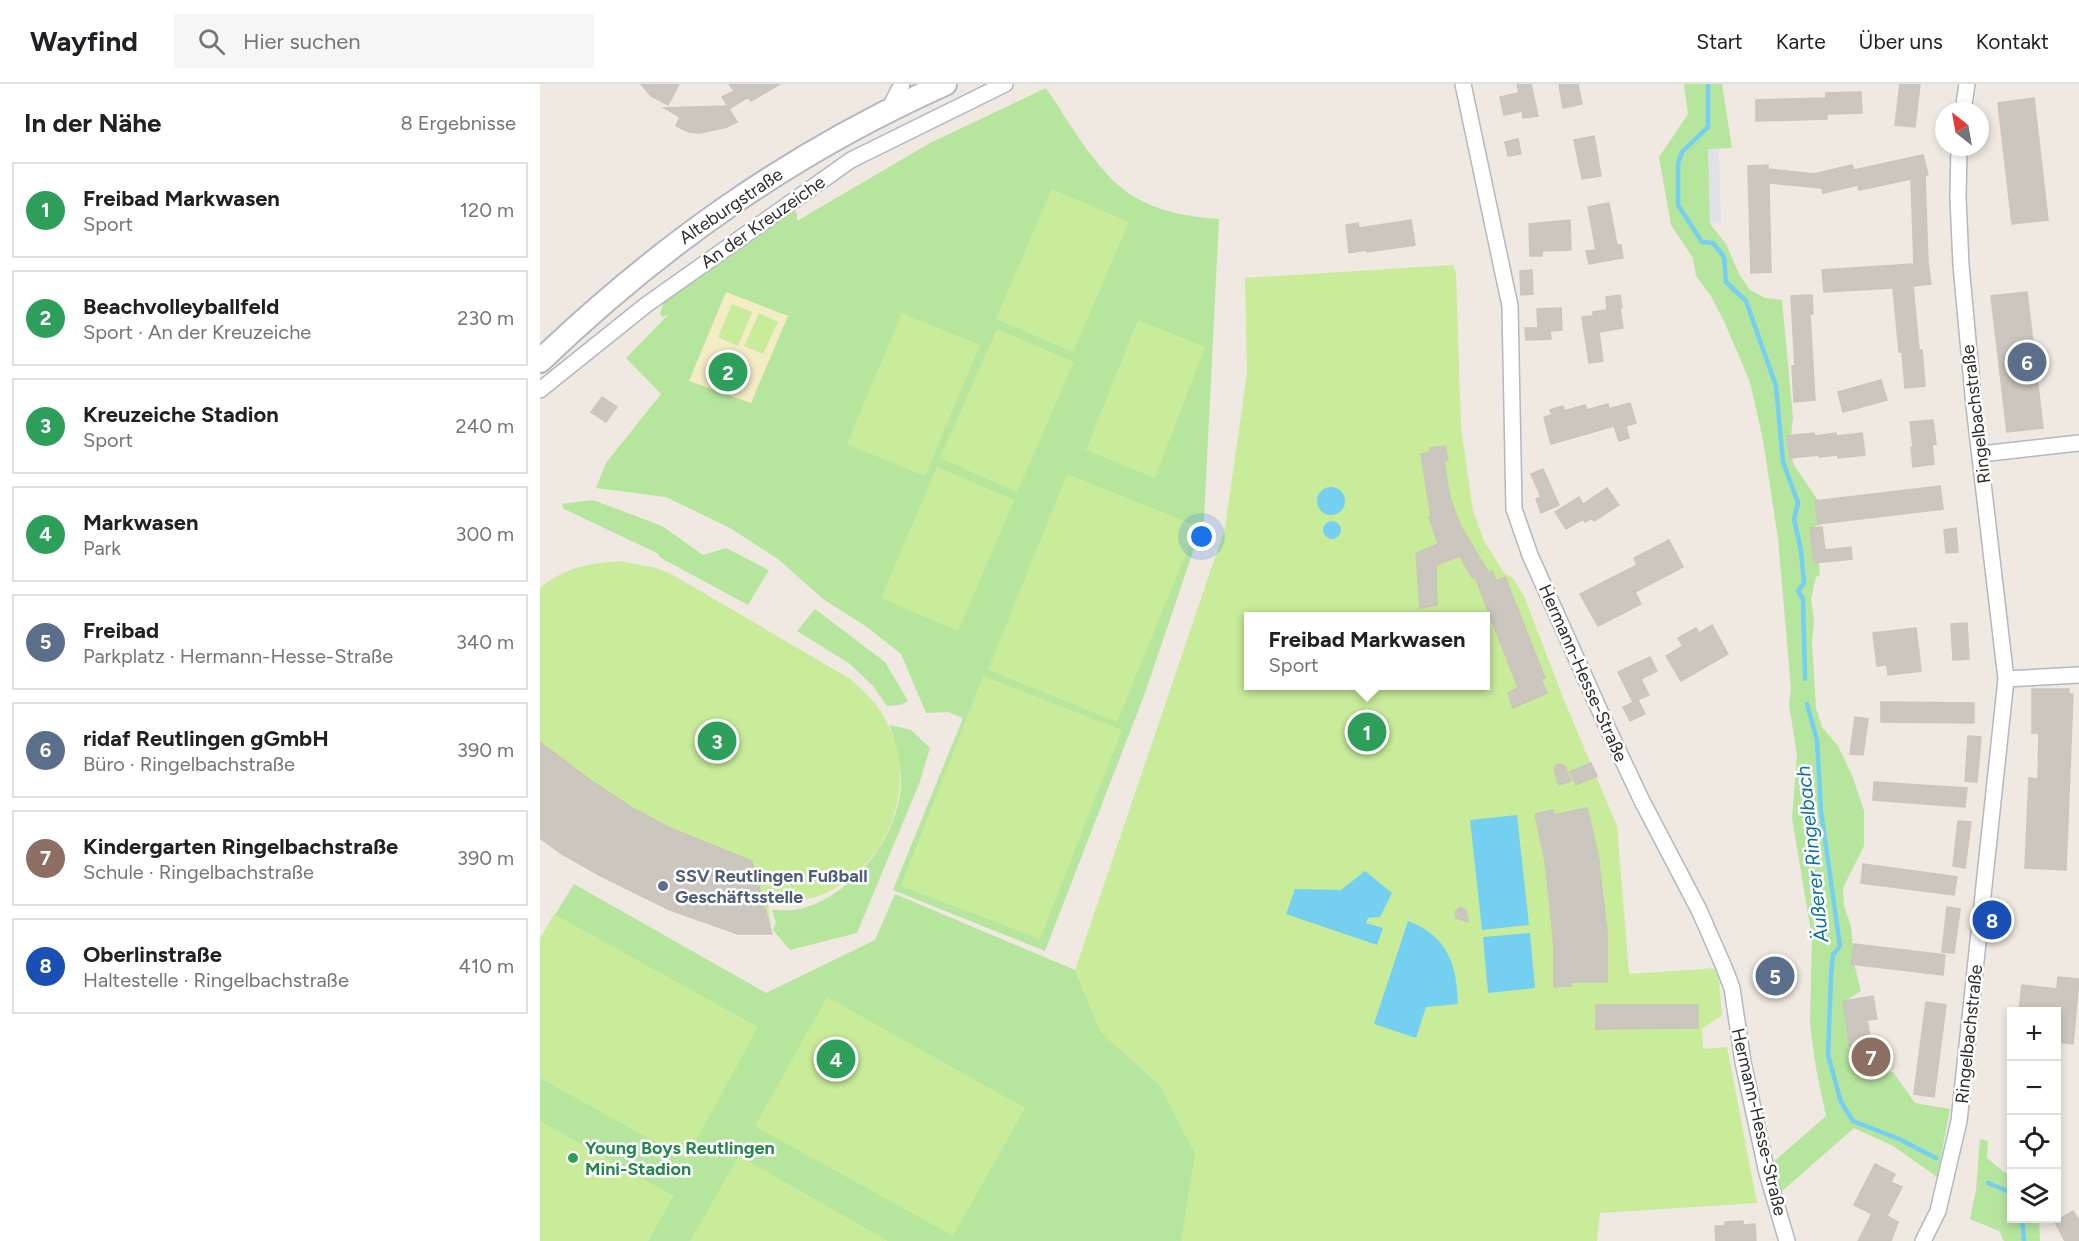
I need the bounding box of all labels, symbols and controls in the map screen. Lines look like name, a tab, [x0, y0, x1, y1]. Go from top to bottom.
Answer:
search box	[174, 14, 594, 68]
text: Wayfind	[30, 24, 138, 58]
icon: search	[195, 25, 228, 58]
text: Hier suchen	[243, 28, 360, 55]
text: Start	[1696, 29, 1743, 54]
text: Karte	[1776, 29, 1826, 54]
text: Über uns	[1859, 29, 1943, 54]
text: Kontakt	[1976, 29, 2049, 54]
north arrow	[1935, 102, 1989, 156]
text: In der Nähe	[24, 107, 161, 139]
text: 8 Ergebnisse	[400, 111, 516, 135]
street label: Alteburgstraße	[675, 163, 787, 249]
street label: An der Kreuzeiche	[697, 171, 830, 273]
text: Freibad Markwasen	[83, 185, 280, 212]
text: 1	[41, 198, 50, 222]
text: 120 m	[460, 198, 514, 222]
text: Sport	[83, 212, 133, 236]
text: Beachvolleyballfeld	[83, 293, 279, 320]
text: 2	[40, 306, 51, 330]
text: 230 m	[457, 306, 514, 330]
text: Sport · An der Kreuzeiche	[83, 320, 311, 344]
pin: 6	[2008, 340, 2046, 384]
street label: Ringelbachstraße	[1957, 343, 1995, 485]
pin: 2	[708, 350, 747, 394]
text: Kreuzeiche Stadion	[83, 401, 279, 428]
text: 3	[40, 414, 51, 438]
text: 240 m	[456, 414, 514, 438]
text: Sport	[83, 428, 133, 452]
text: Markwasen	[83, 509, 198, 536]
text: 4	[39, 522, 52, 546]
text: 300 m	[456, 522, 514, 546]
your location	[1187, 522, 1216, 551]
text: Park	[83, 536, 121, 560]
street label: Hermann-Hesse-Straße	[1534, 581, 1632, 765]
popup	[1244, 612, 1490, 690]
text: Freibad	[83, 617, 159, 644]
text: Freibad Markwasen	[1269, 626, 1465, 653]
text: 5	[40, 630, 51, 654]
text: 340 m	[456, 630, 514, 654]
text: Parkplatz · Hermann-Hesse-Straße	[83, 644, 393, 668]
text: Sport	[1269, 653, 1319, 677]
pin: 1	[1348, 710, 1386, 754]
pin: 3	[698, 718, 736, 764]
text: ridaf Reutlingen gGmbH	[83, 725, 329, 752]
text: 6	[40, 738, 51, 762]
text: 390 m	[457, 738, 514, 762]
text: Büro · Ringelbachstraße	[83, 752, 295, 776]
water label: Äußerer Ringelbach	[1791, 764, 1833, 944]
text: Kindergarten Ringelbachstraße	[83, 833, 398, 860]
text: 7	[40, 846, 51, 870]
text: 390 m	[457, 846, 514, 870]
text: Schule · Ringelbachstraße	[83, 860, 314, 884]
place label: SSV Reutlingen Fußball Geschäftsstelle	[675, 865, 868, 908]
marker: SSV Reutlingen Fußball Geschäftsstelle	[656, 879, 670, 893]
pin: 8	[1972, 898, 2012, 942]
text: Oberlinstraße	[83, 941, 222, 968]
text: 8	[39, 954, 52, 978]
text: 410 m	[459, 954, 514, 978]
pin: 5	[1756, 954, 1794, 998]
street label: Ringelbachstraße	[1951, 963, 1987, 1105]
text: Haltestelle · Ringelbachstraße	[83, 968, 349, 992]
map controls	[2007, 1007, 2061, 1223]
button: +	[2007, 1007, 2061, 1061]
street label: Hermann-Hesse-Straße	[1727, 1026, 1791, 1218]
pin: 7	[1852, 1034, 1890, 1080]
pin: 4	[816, 1036, 856, 1082]
button: −	[2007, 1061, 2061, 1115]
button: locate	[2007, 1115, 2061, 1169]
place label: Young Boys Reutlingen Mini-Stadion	[585, 1137, 775, 1180]
marker: Young Boys Reutlingen Mini-Stadion	[566, 1151, 580, 1165]
button: layers	[2007, 1169, 2061, 1223]

